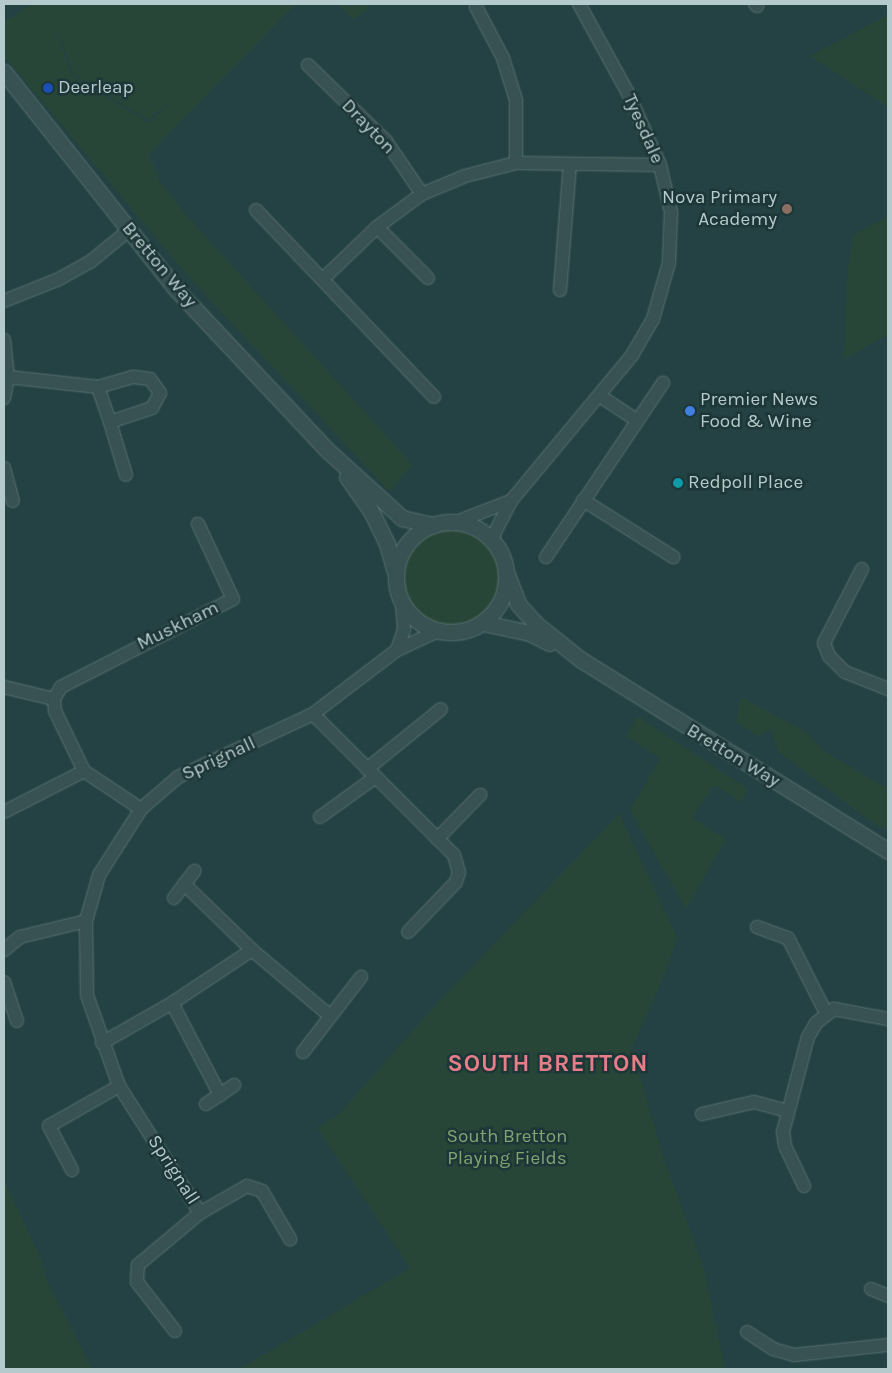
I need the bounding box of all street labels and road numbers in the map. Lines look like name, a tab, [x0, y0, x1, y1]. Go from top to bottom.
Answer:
street label: Tyesdale	[618, 91, 668, 167]
street label: Drayton	[336, 95, 400, 159]
street label: Bretton Way	[117, 218, 201, 312]
street label: Muskham	[133, 596, 223, 656]
street label: Bretton Way	[682, 719, 784, 793]
street label: Sprignall	[179, 732, 259, 786]
street label: Sprignall	[142, 1131, 204, 1209]

